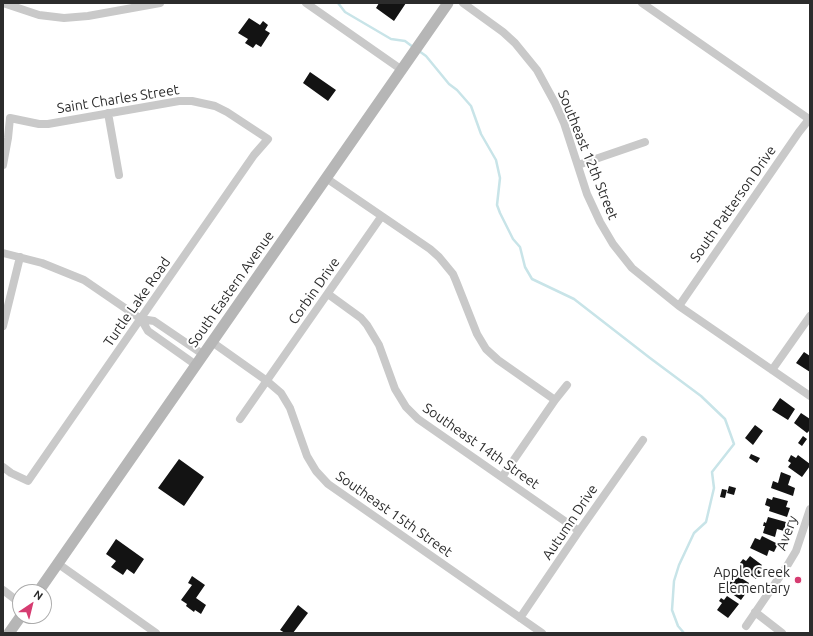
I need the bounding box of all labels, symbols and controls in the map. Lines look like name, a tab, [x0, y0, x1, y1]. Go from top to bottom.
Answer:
street label: Saint Charles Street	[56, 81, 180, 117]
street label: Southeast 12th Street	[554, 88, 622, 222]
street label: South Patterson Drive	[686, 143, 780, 265]
street label: South Eastern Avenue	[184, 228, 278, 350]
street label: Turtle Lake Road	[100, 254, 174, 350]
street label: Corbin Drive	[285, 254, 343, 328]
street label: Southeast 14th Street	[420, 399, 542, 493]
street label: Southeast 15th Street	[333, 467, 455, 561]
street label: Autumn Drive	[539, 481, 601, 563]
street label: Avery	[773, 513, 801, 553]
place label: Apple Creek Elementary	[714, 564, 790, 596]
marker: Apple Creek Elementary	[793, 575, 803, 585]
north arrow	[12, 584, 52, 624]
text: N	[32, 588, 45, 602]

